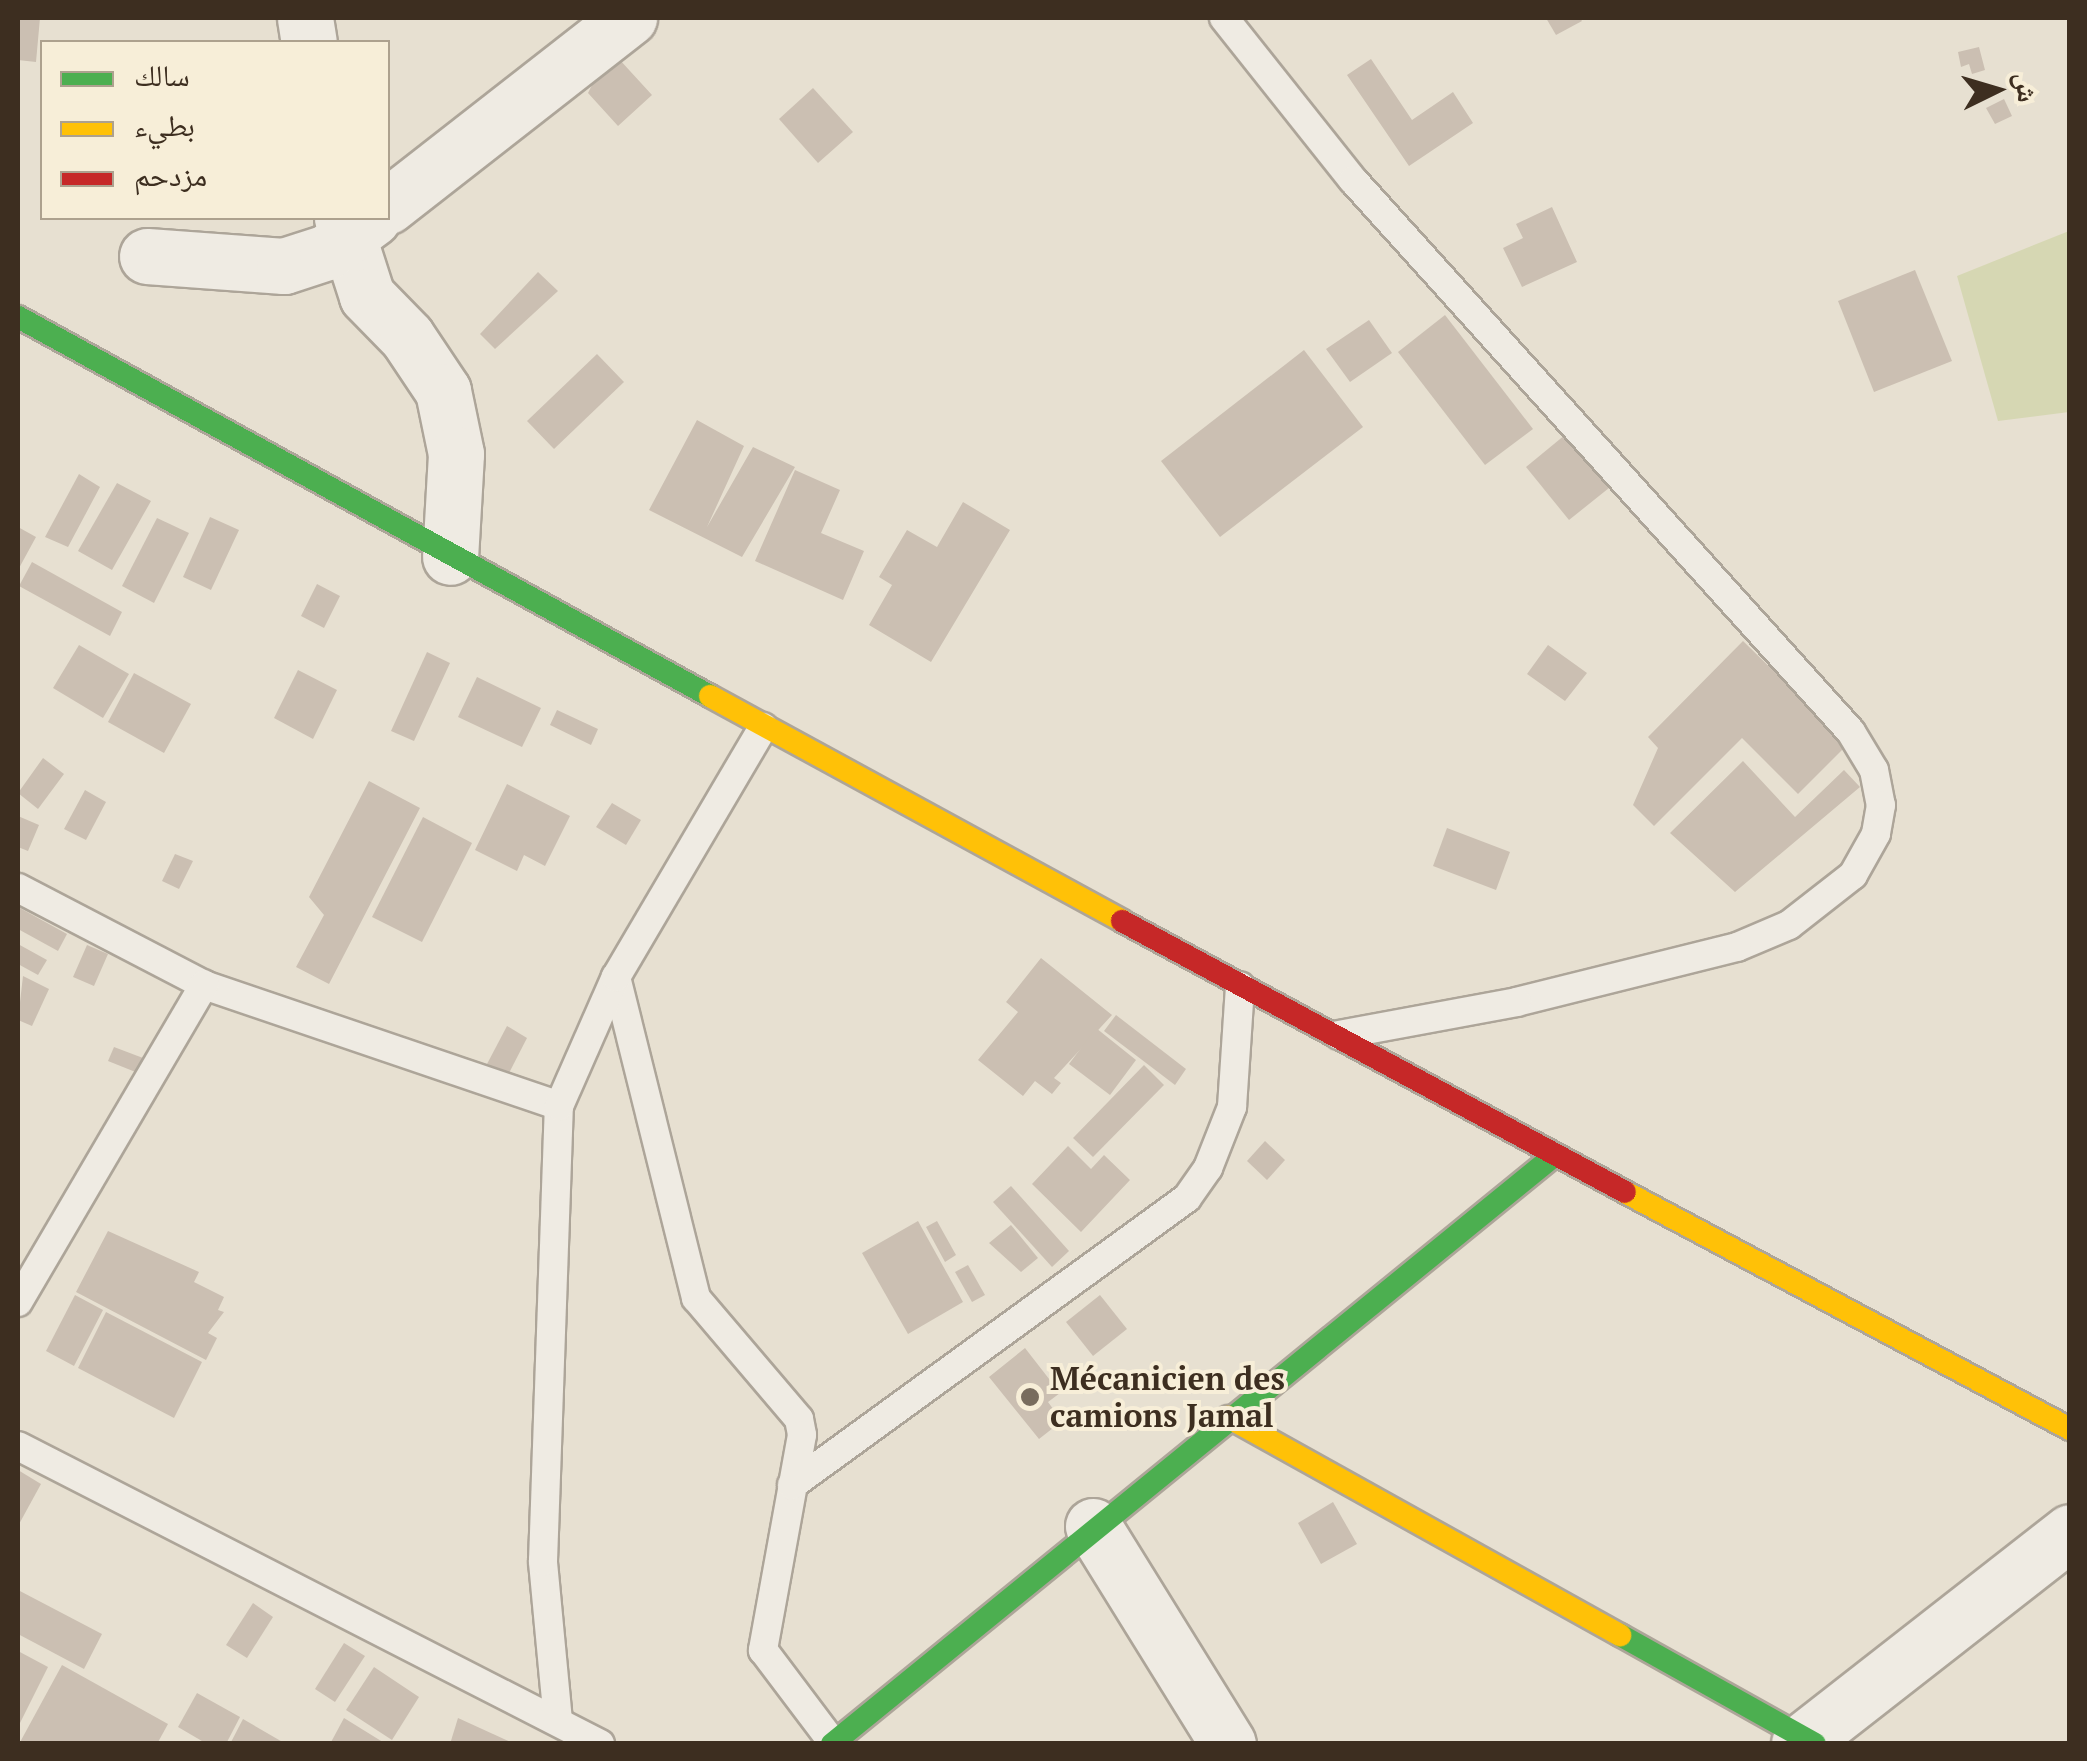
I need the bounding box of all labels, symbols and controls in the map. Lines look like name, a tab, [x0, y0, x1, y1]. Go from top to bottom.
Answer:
legend	[40, 40, 390, 220]
north arrow	[1947, 40, 2047, 140]
text: سالك	[134, 55, 190, 95]
text: ش	[2008, 71, 2047, 104]
text: بطيء	[134, 105, 195, 145]
text: مزدحم	[134, 155, 207, 195]
place label: Mécanicien des camions Jamal	[1050, 1360, 1285, 1435]
marker: Mécanicien des camions Jamal	[1019, 1386, 1041, 1408]

